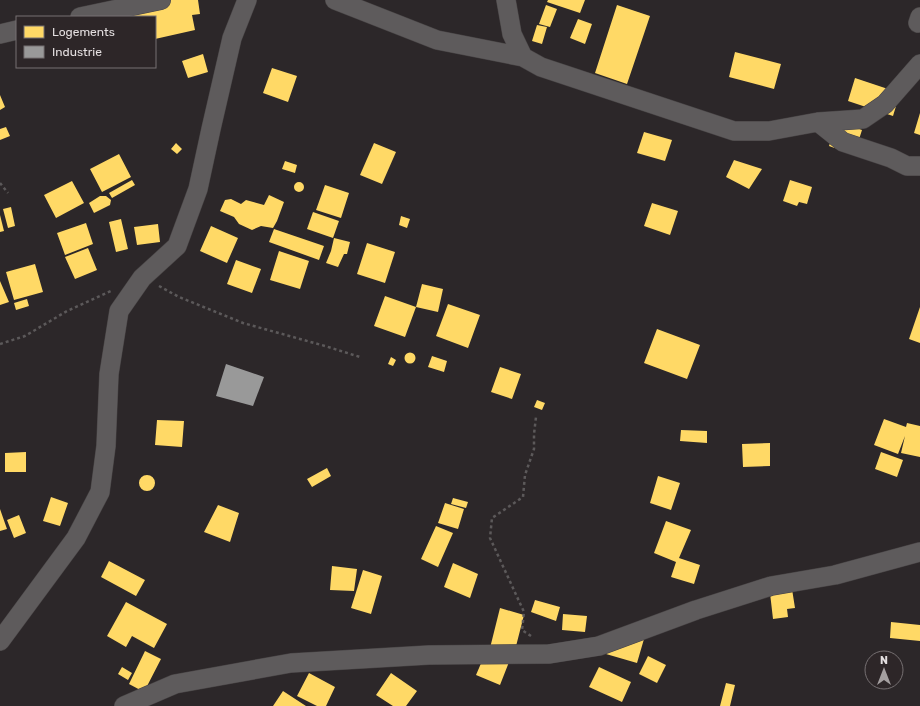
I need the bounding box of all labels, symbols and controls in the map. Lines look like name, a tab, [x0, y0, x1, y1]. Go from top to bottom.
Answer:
legend	[16, 16, 156, 68]
text: Logements	[52, 25, 115, 39]
text: Industrie	[52, 45, 102, 59]
north arrow	[864, 650, 904, 690]
text: N	[880, 654, 888, 667]

